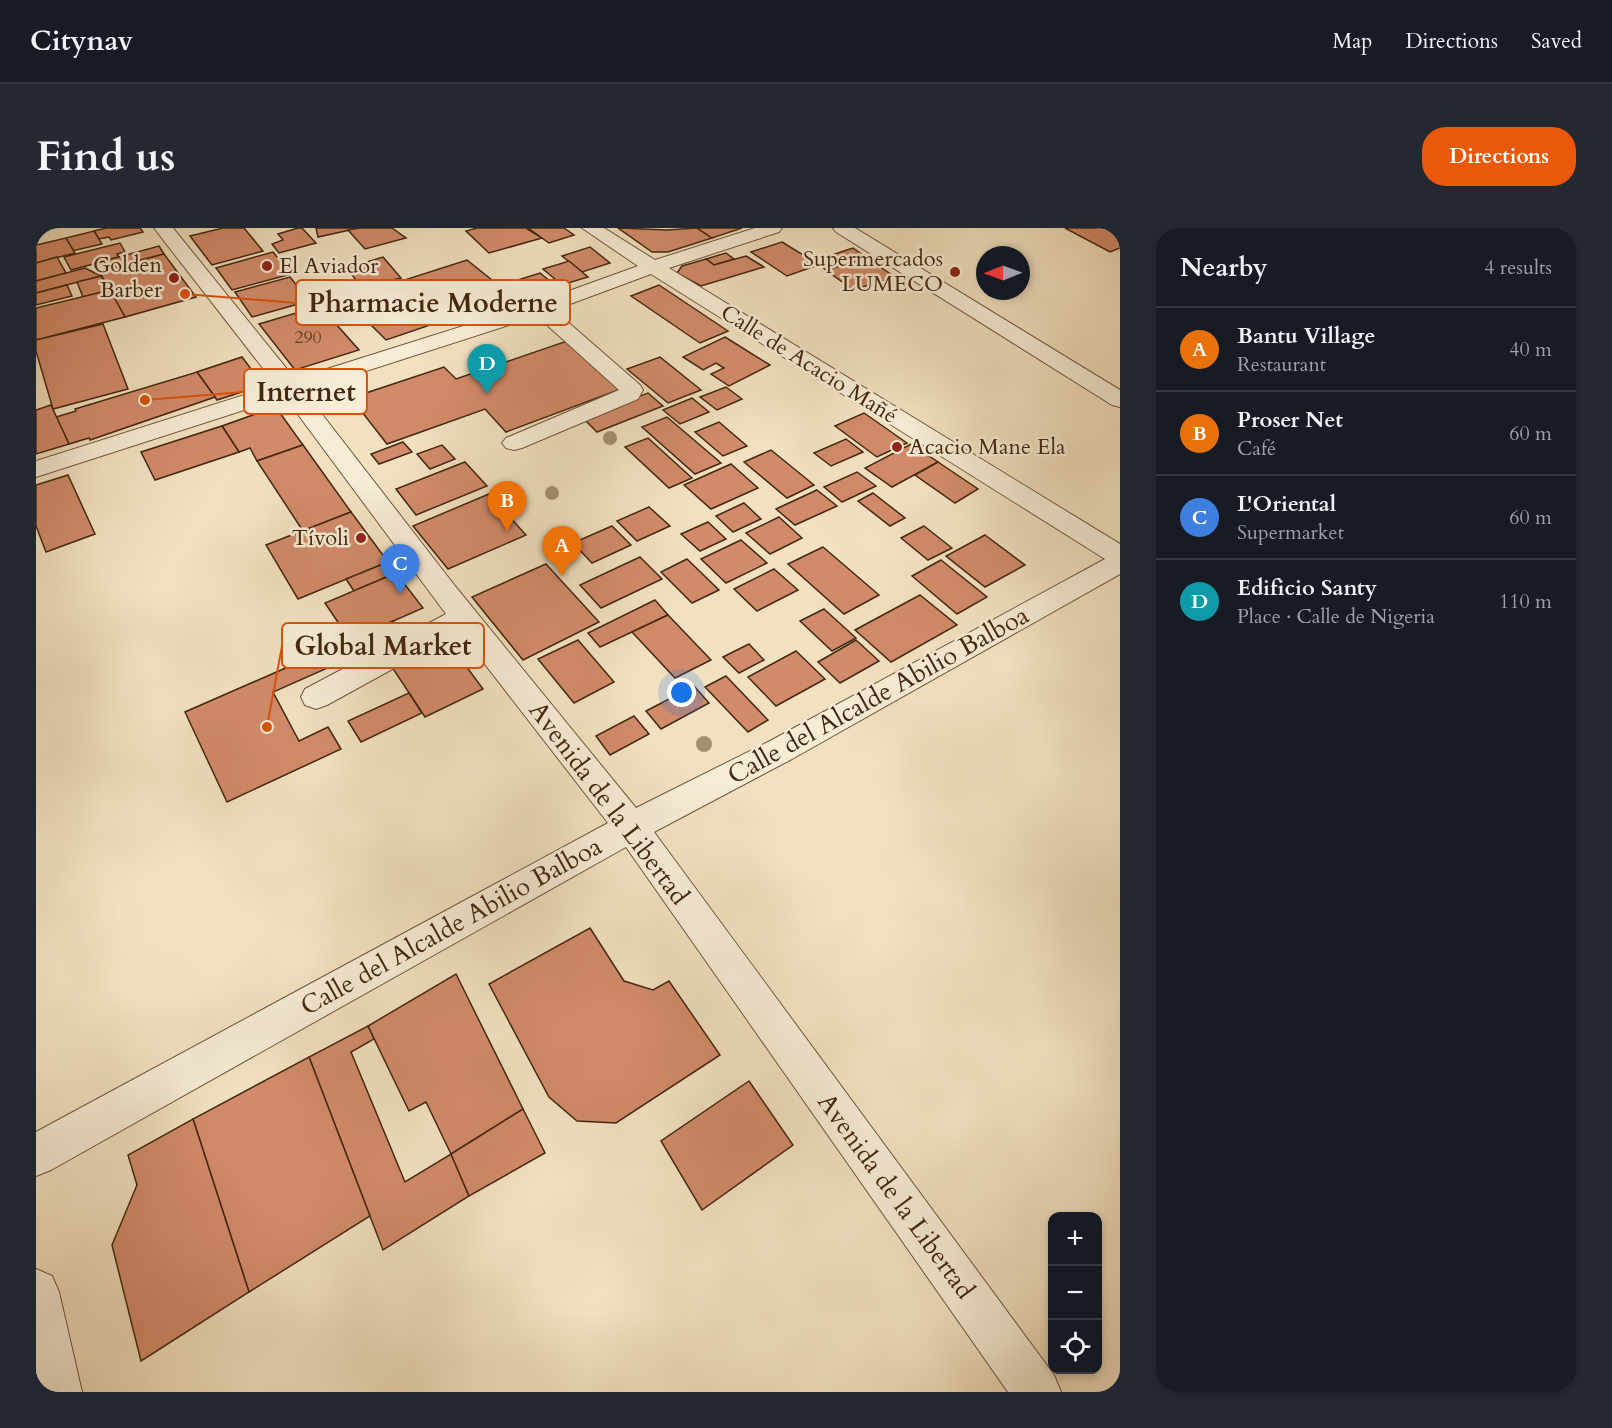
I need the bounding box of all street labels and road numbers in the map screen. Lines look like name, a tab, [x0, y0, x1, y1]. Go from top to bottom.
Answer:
street label: Calle de Acacio Mañé	[715, 298, 903, 430]
street label: Calle del Alcalde Abilio Balboa	[721, 597, 1035, 793]
street label: Avenida de la Libertad	[521, 694, 697, 912]
street label: Calle del Alcalde Abilio Balboa	[294, 828, 608, 1024]
street label: Avenida de la Libertad	[809, 1086, 983, 1306]

